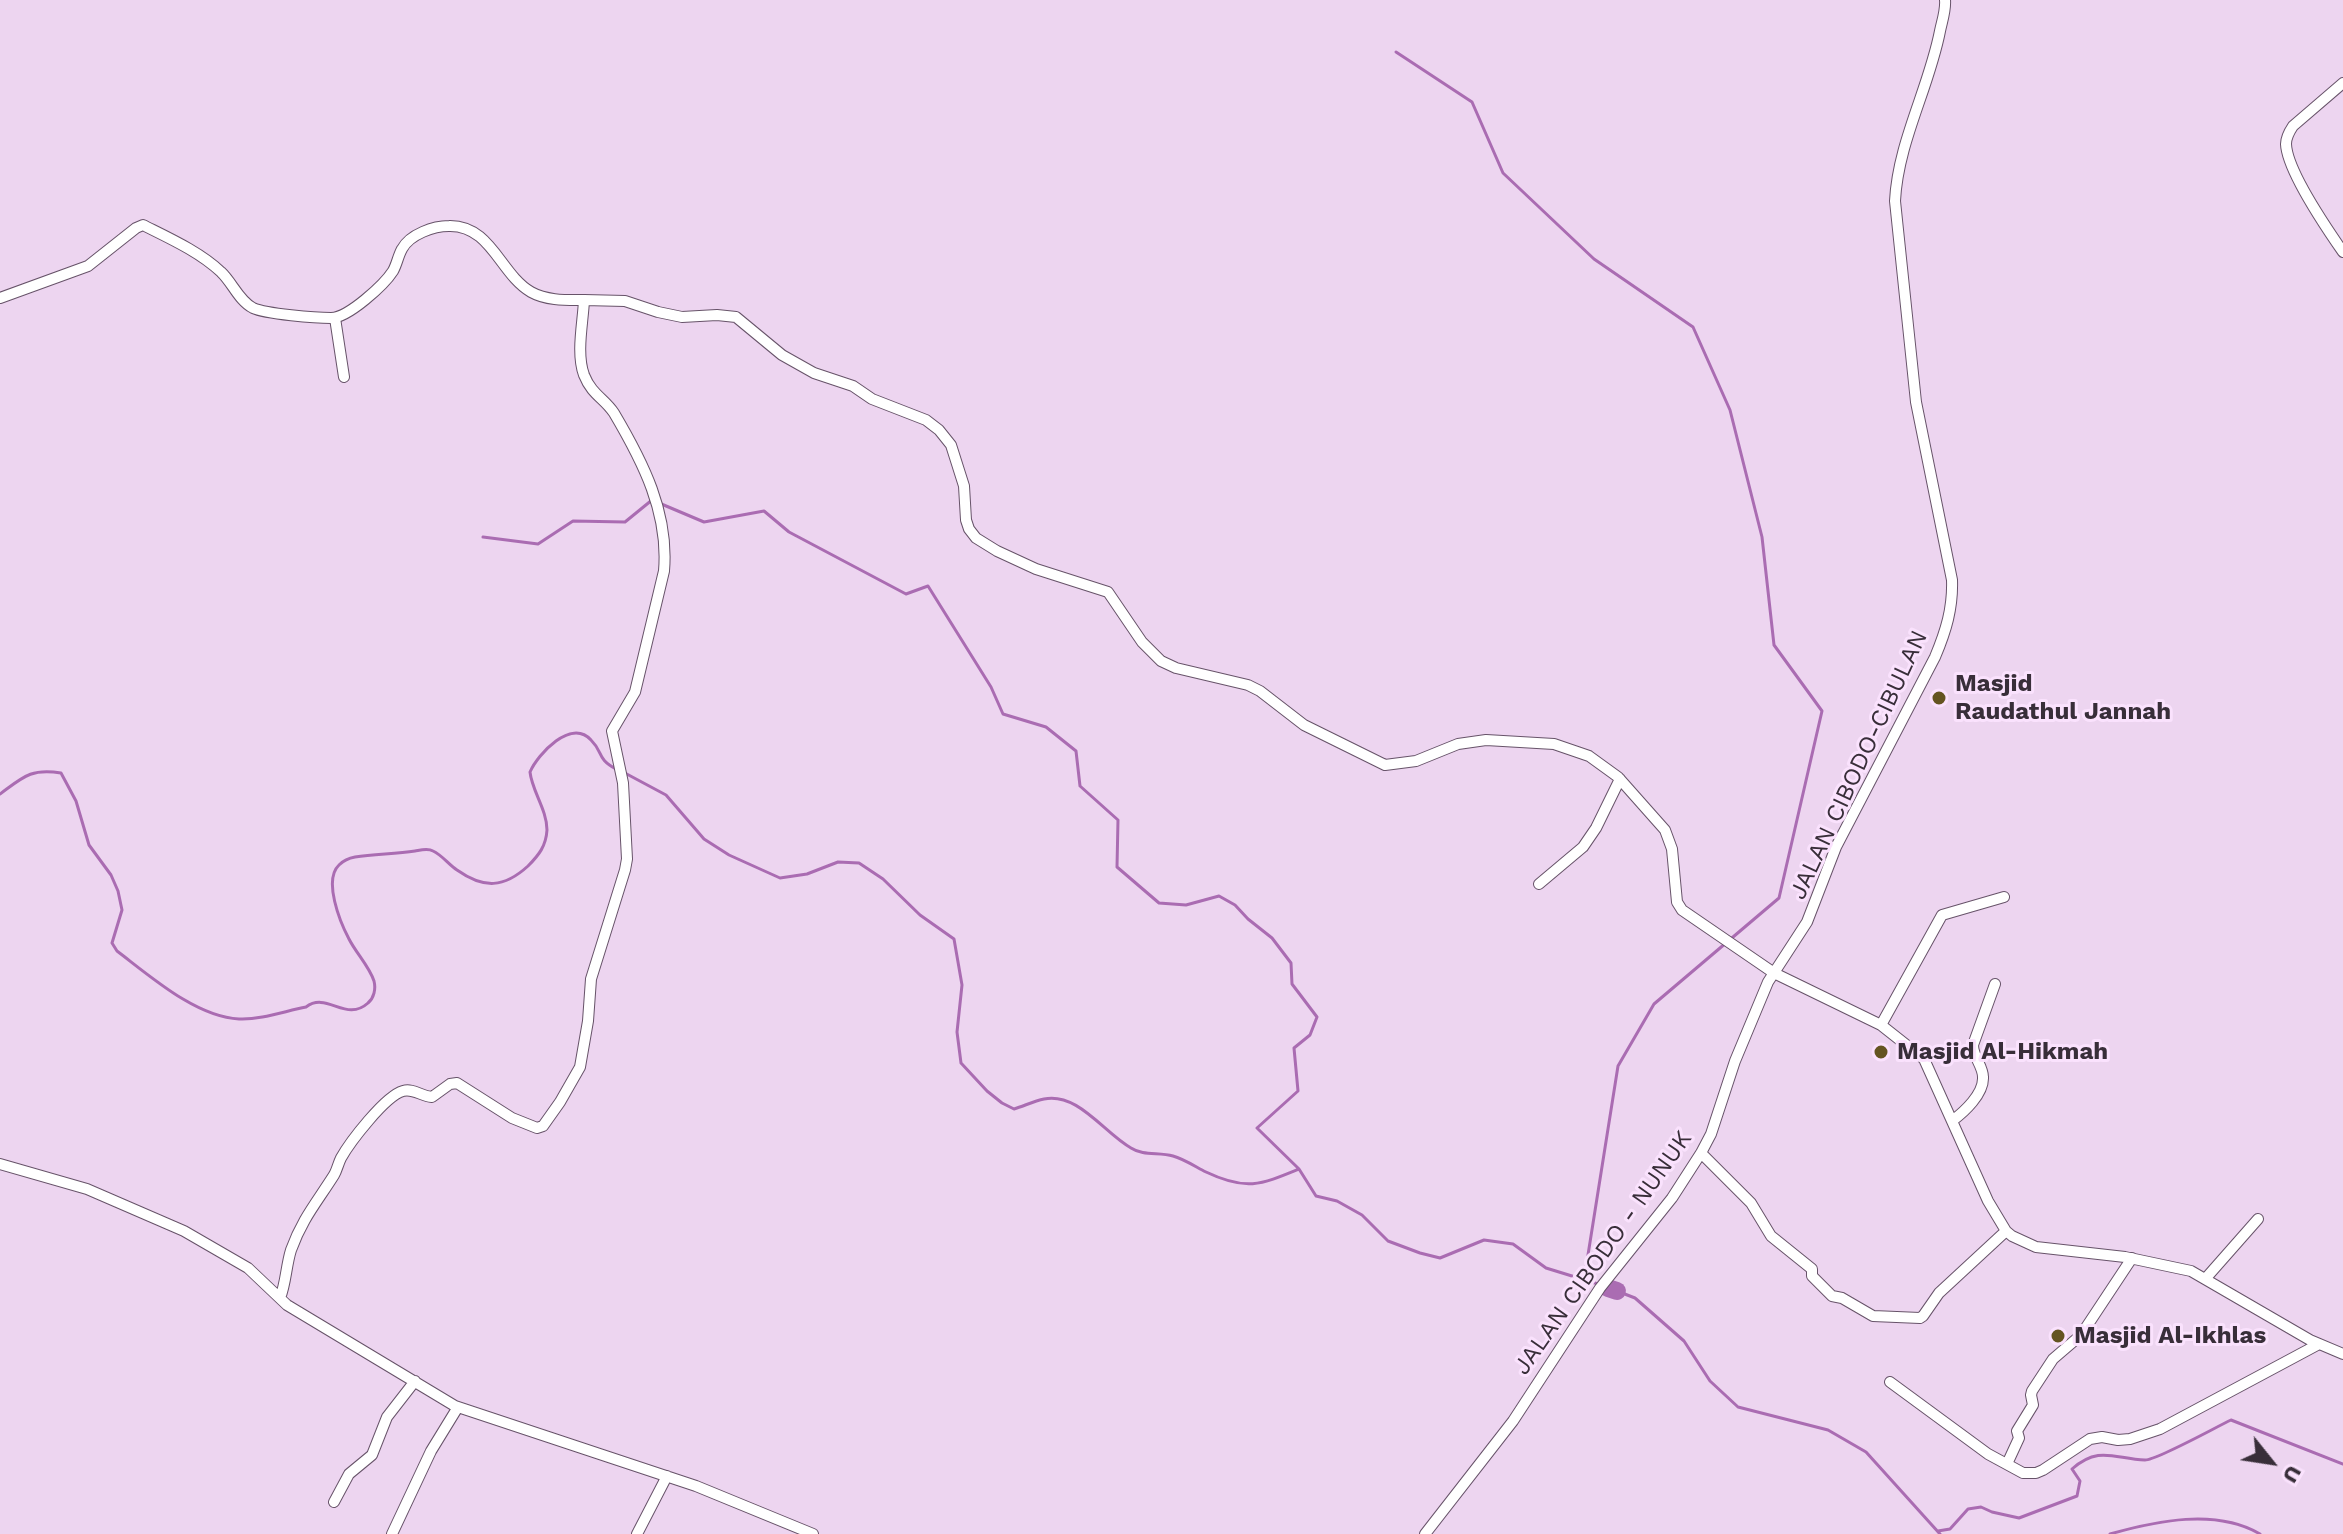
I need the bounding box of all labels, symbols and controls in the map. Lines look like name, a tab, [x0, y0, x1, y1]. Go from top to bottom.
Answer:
street label: JALAN CIBODO-CIBULAN	[1784, 626, 1934, 904]
place label: Masjid Raudathul Jannah	[1955, 670, 2171, 726]
marker: Masjid Raudathul Jannah	[1930, 689, 1948, 707]
place label: Masjid Al-Hikmah	[1897, 1038, 2108, 1066]
marker: Masjid Al-Hikmah	[1872, 1043, 1890, 1061]
street label: JALAN CIBODO - NUNUK	[1508, 1126, 1698, 1380]
place label: Masjid Al-Ikhlas	[2074, 1322, 2266, 1350]
marker: Masjid Al-Ikhlas	[2049, 1327, 2067, 1345]
north arrow	[2231, 1422, 2311, 1502]
text: U	[2277, 1461, 2307, 1487]

